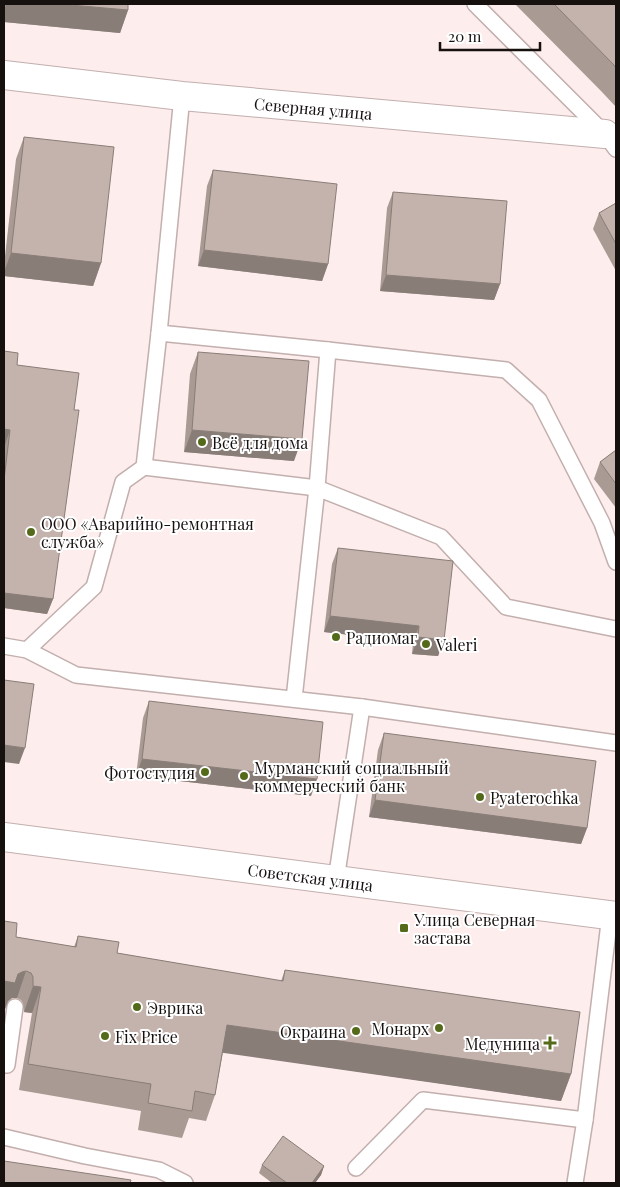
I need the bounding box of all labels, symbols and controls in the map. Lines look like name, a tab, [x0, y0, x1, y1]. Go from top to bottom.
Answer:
scale bar	[440, 20, 540, 52]
text: 20 m	[448, 26, 482, 46]
street label: Северная улица	[253, 92, 373, 124]
place label: Всё для дома	[212, 432, 308, 453]
marker: Всё для дома	[196, 436, 208, 448]
place label: ООО «Аварийно-ремонтная служба»	[41, 513, 254, 552]
marker: ООО «Аварийно-ремонтная служба»	[25, 526, 37, 538]
place label: Радиомаг	[346, 627, 417, 648]
marker: Радиомаг	[330, 631, 342, 643]
place label: Valeri	[435, 634, 478, 655]
marker: Valeri	[420, 638, 432, 650]
place label: Мурманский социальный коммерческий банк	[254, 757, 449, 796]
place label: Фотостудия	[104, 762, 195, 783]
marker: Фотостудия	[199, 766, 211, 778]
marker: Мурманский социальный коммерческий банк	[238, 770, 250, 782]
place label: Pyaterochka	[490, 787, 578, 808]
marker: Pyaterochka	[474, 791, 486, 803]
street label: Советская улица	[247, 858, 374, 895]
place label: Улица Северная застава	[413, 909, 536, 948]
marker: Улица Северная застава	[398, 922, 410, 934]
place label: Эврика	[147, 997, 203, 1018]
marker: Эврика	[131, 1001, 143, 1013]
place label: Монарх	[372, 1018, 430, 1039]
place label: Окраина	[280, 1021, 346, 1042]
marker: Монарх	[433, 1022, 445, 1034]
marker: Окраина	[350, 1025, 362, 1037]
place label: Fix Price	[115, 1026, 178, 1047]
marker: Fix Price	[99, 1030, 111, 1042]
place label: Медуница	[465, 1033, 540, 1054]
marker: Медуница	[544, 1037, 556, 1049]

